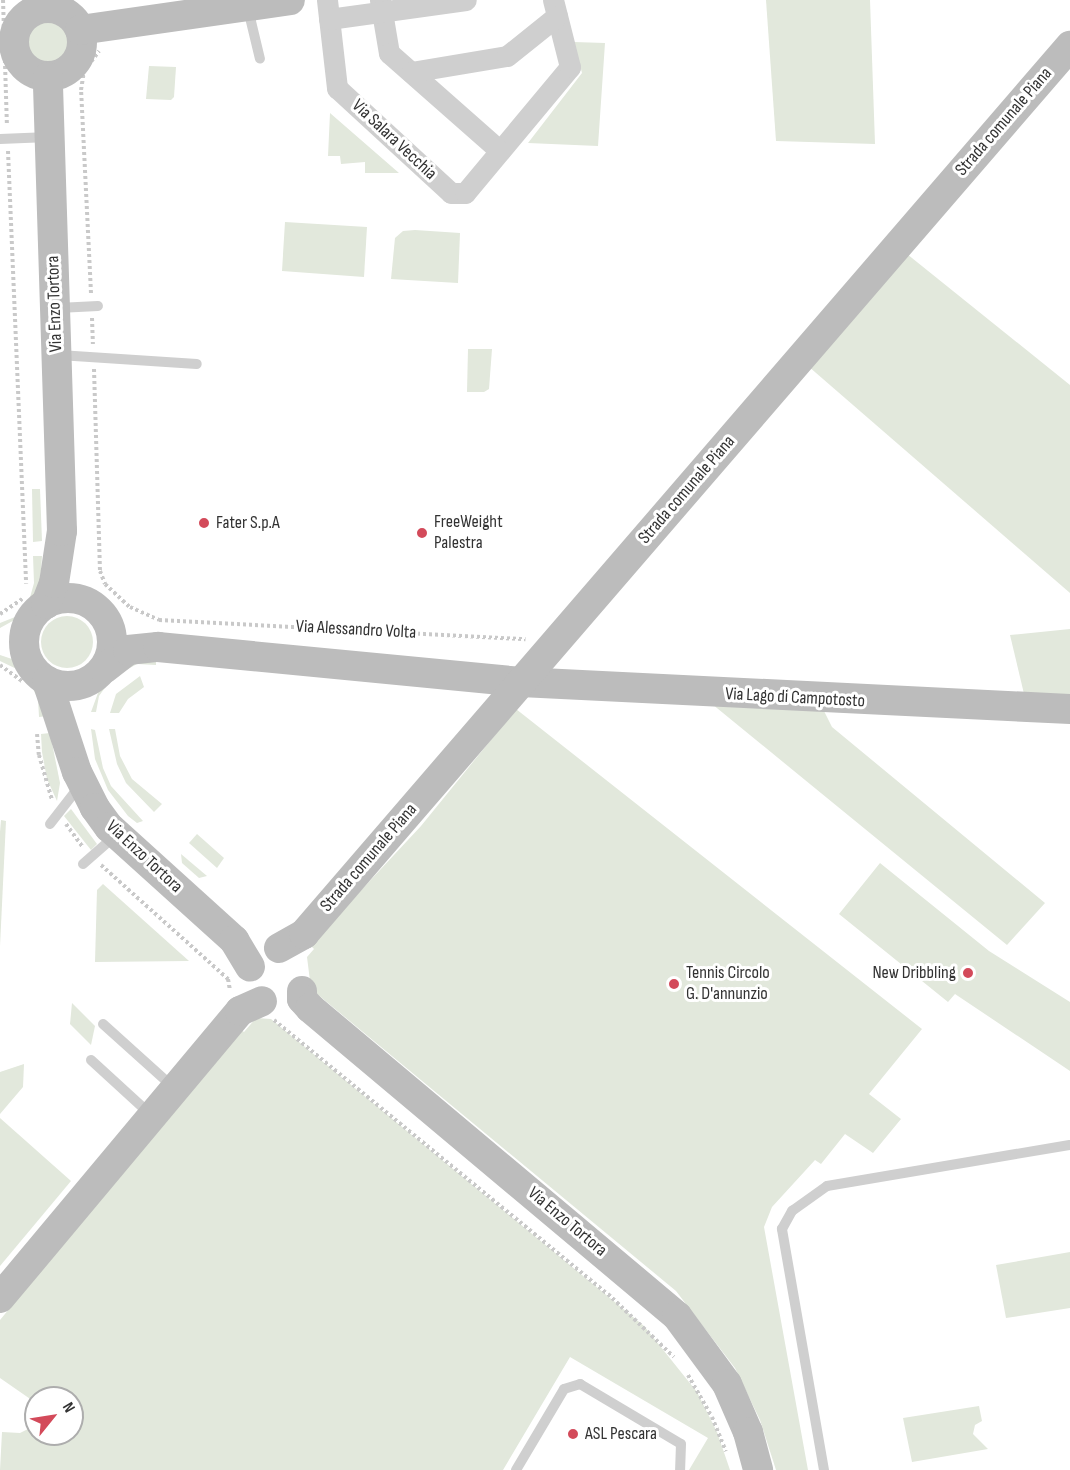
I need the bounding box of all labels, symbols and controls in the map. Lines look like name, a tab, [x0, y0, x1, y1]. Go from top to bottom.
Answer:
street label: Strada comunale Piana	[951, 63, 1057, 181]
street label: Via Salara Vecchia	[347, 95, 441, 185]
street label: Via Enzo Tortora	[43, 255, 67, 353]
street label: Strada comunale Piana	[634, 431, 740, 549]
place label: Fater S.p.A	[216, 512, 280, 534]
place label: FreeWeight Palestra	[434, 512, 503, 554]
marker: Fater S.p.A	[197, 516, 211, 530]
marker: FreeWeight Palestra	[415, 526, 429, 540]
street label: Via Alessandro Volta	[295, 616, 417, 644]
street label: Via Lago di Campotosto	[725, 684, 865, 712]
street label: Strada comunale Piana	[316, 799, 422, 917]
street label: Via Enzo Tortora	[101, 816, 187, 898]
place label: New Dribbling	[872, 962, 956, 984]
place label: Tennis Circolo G. D'annunzio	[686, 963, 770, 1006]
marker: New Dribbling	[961, 966, 975, 980]
marker: Tennis Circolo G. D'annunzio	[667, 977, 681, 991]
street label: Via Enzo Tortora	[523, 1183, 611, 1261]
north arrow	[24, 1386, 84, 1446]
text: N	[58, 1399, 79, 1416]
place label: ASL Pescara	[585, 1423, 657, 1445]
marker: ASL Pescara	[566, 1427, 580, 1441]

